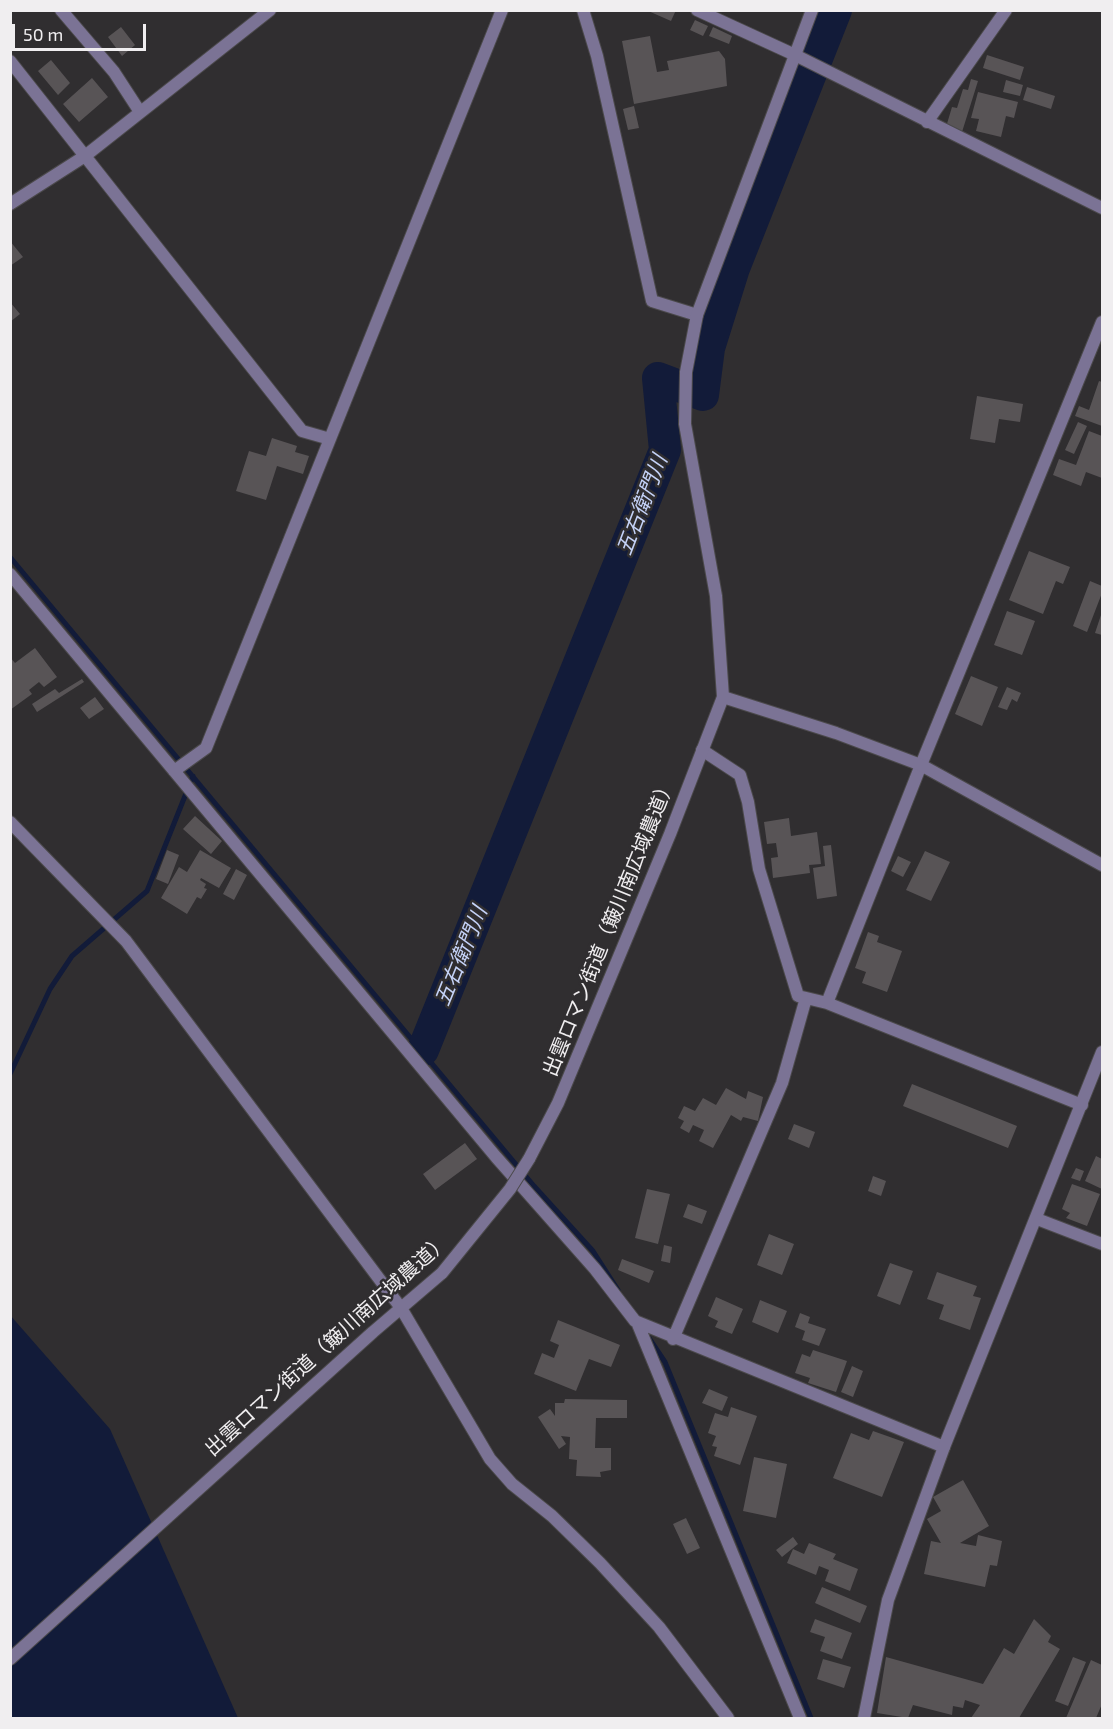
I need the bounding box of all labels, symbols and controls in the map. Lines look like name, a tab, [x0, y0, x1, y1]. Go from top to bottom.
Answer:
scale bar	[15, 12, 148, 50]
text: 50 m	[23, 23, 63, 45]
water label: 五右衛門川	[611, 451, 673, 559]
street label: 出雲ロマン街道（簸川南広域農道）	[538, 774, 680, 1080]
water label: 五右衛門川	[430, 903, 492, 1009]
street label: 出雲ロマン街道（簸川南広域農道）	[200, 1229, 454, 1461]

